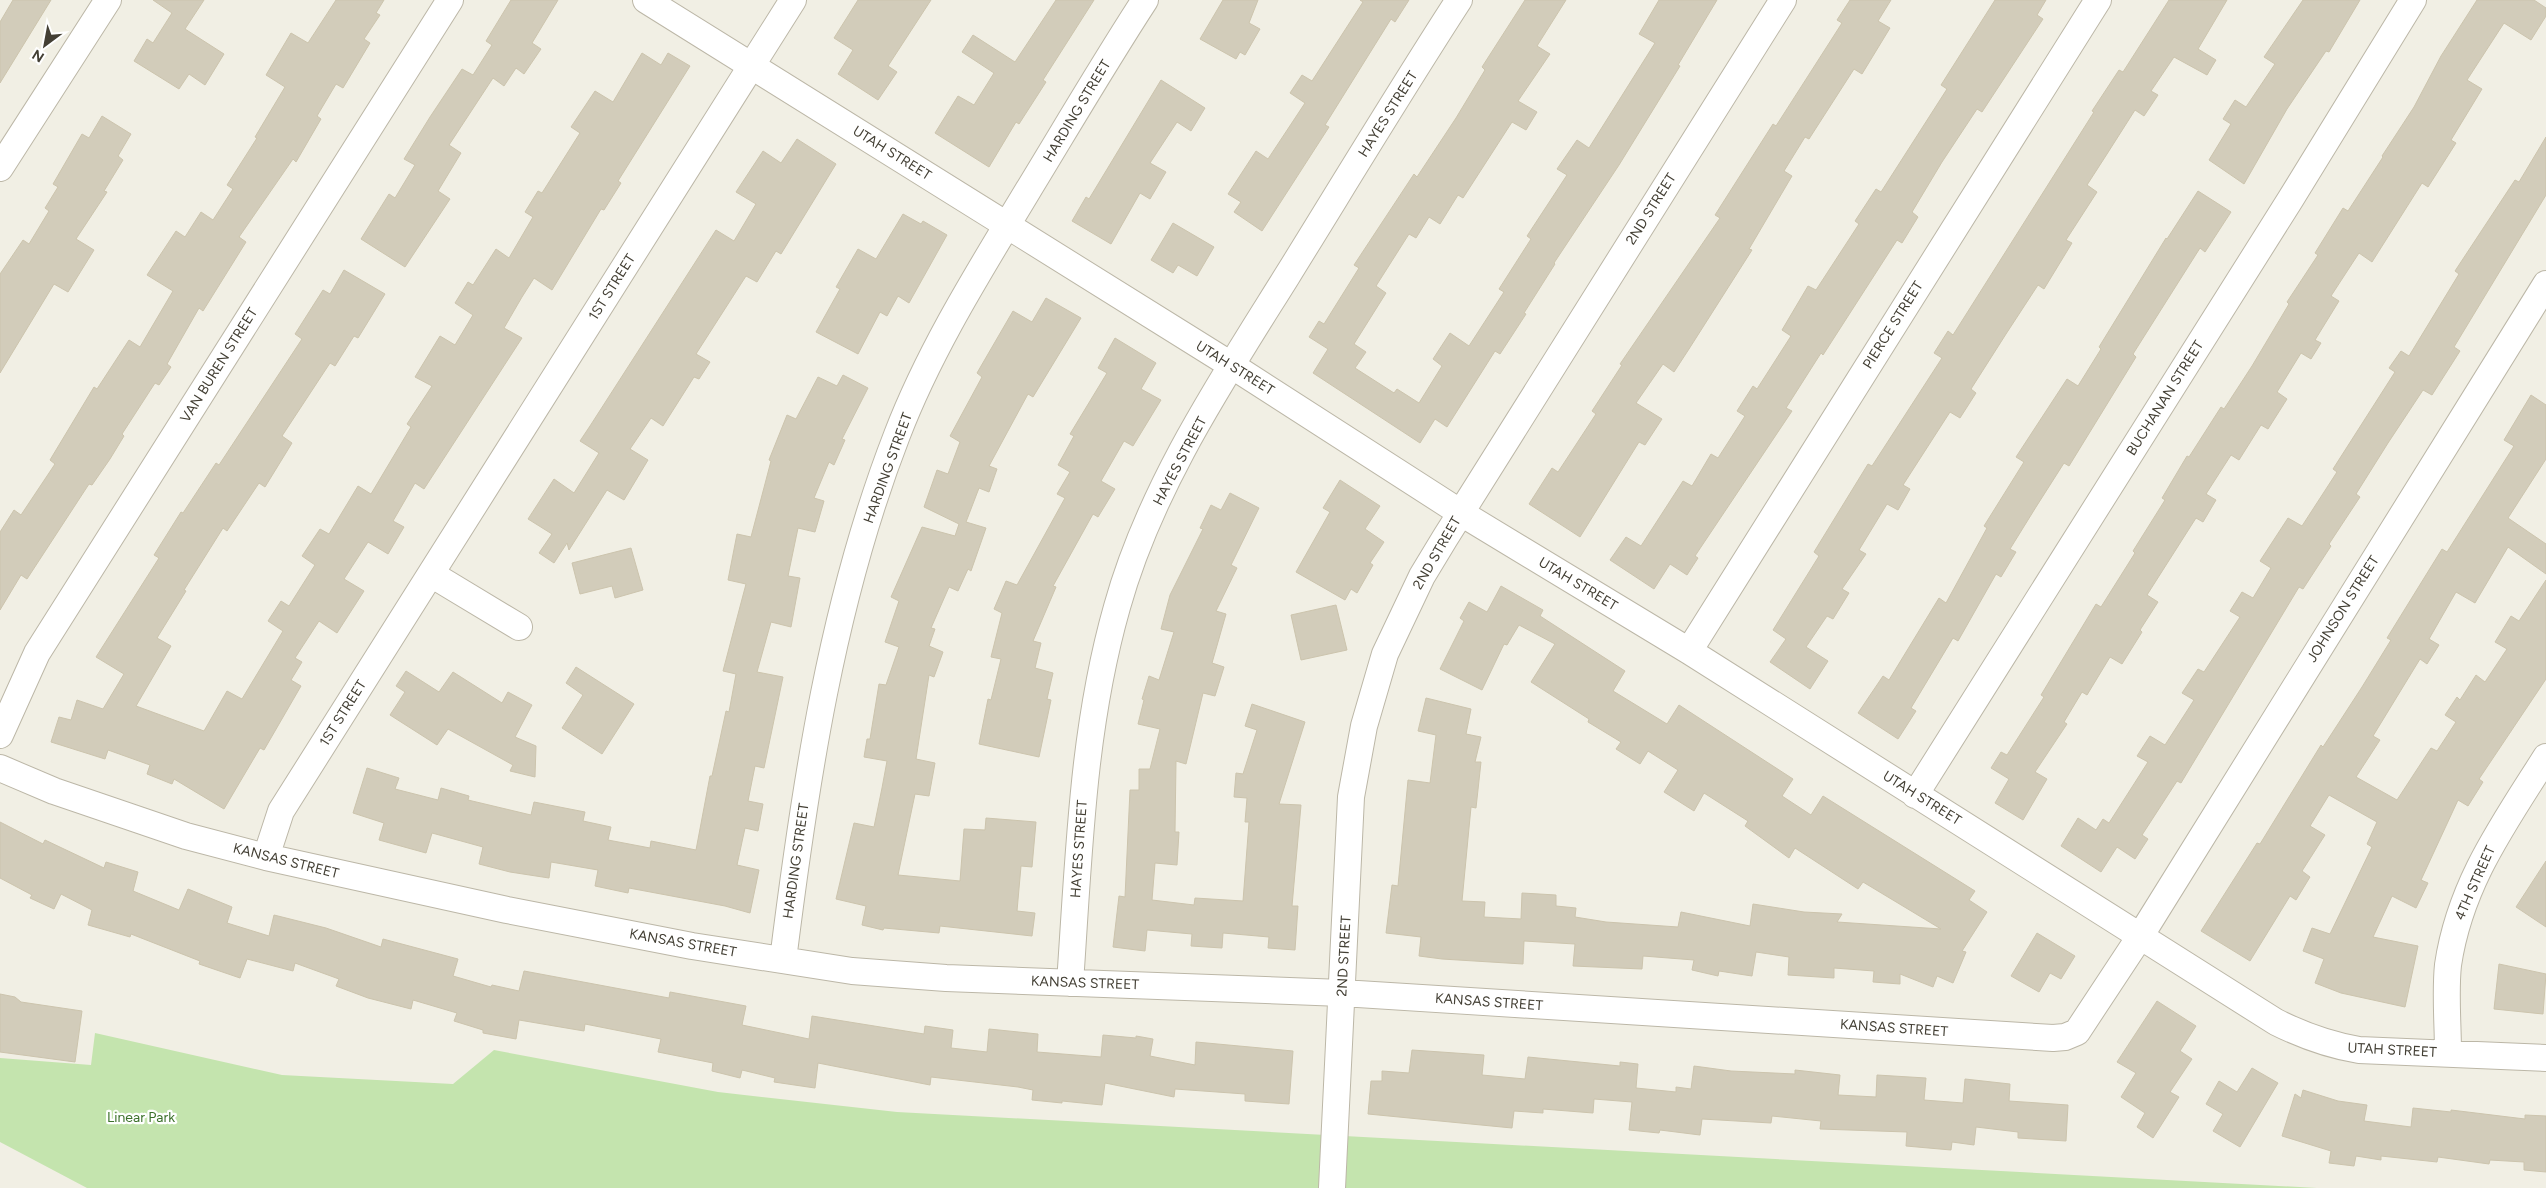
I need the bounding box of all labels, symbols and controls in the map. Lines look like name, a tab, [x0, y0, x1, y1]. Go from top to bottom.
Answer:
north arrow	[20, 20, 70, 70]
text: N	[29, 46, 47, 66]
street label: HARDING STREET	[1040, 56, 1114, 165]
street label: HAYES STREET	[1355, 68, 1421, 160]
street label: UTAH STREET	[850, 122, 935, 184]
street label: 2ND STREET	[1622, 170, 1680, 248]
street label: 1ST STREET	[585, 250, 639, 323]
street label: PIERCE STREET	[1859, 278, 1927, 372]
street label: VAN BUREN STREET	[177, 304, 261, 426]
street label: UTAH STREET	[1193, 337, 1278, 399]
street label: BUCHANAN STREET	[2123, 337, 2207, 459]
street label: HARDING STREET	[860, 410, 916, 526]
street label: HAYES STREET	[1149, 413, 1211, 508]
street label: 2ND STREET	[1409, 513, 1465, 592]
street label: JOHNSON STREET	[2303, 552, 2383, 665]
street label: UTAH STREET	[1535, 554, 1621, 614]
street label: 1ST STREET	[316, 676, 370, 749]
street label: UTAH STREET	[1880, 767, 1965, 829]
street label: HAYES STREET	[1067, 799, 1091, 898]
street label: HARDING STREET	[779, 802, 813, 920]
street label: KANSAS STREET	[231, 840, 341, 882]
street label: 4TH STREET	[2451, 843, 2499, 923]
street label: 2ND STREET	[1333, 915, 1355, 997]
street label: KANSAS STREET	[628, 925, 738, 961]
street label: KANSAS STREET	[1031, 973, 1140, 993]
street label: KANSAS STREET	[1434, 990, 1544, 1014]
street label: KANSAS STREET	[1839, 1016, 1949, 1040]
street label: UTAH STREET	[2347, 1039, 2437, 1061]
park label: Linear Park	[107, 1109, 175, 1126]

